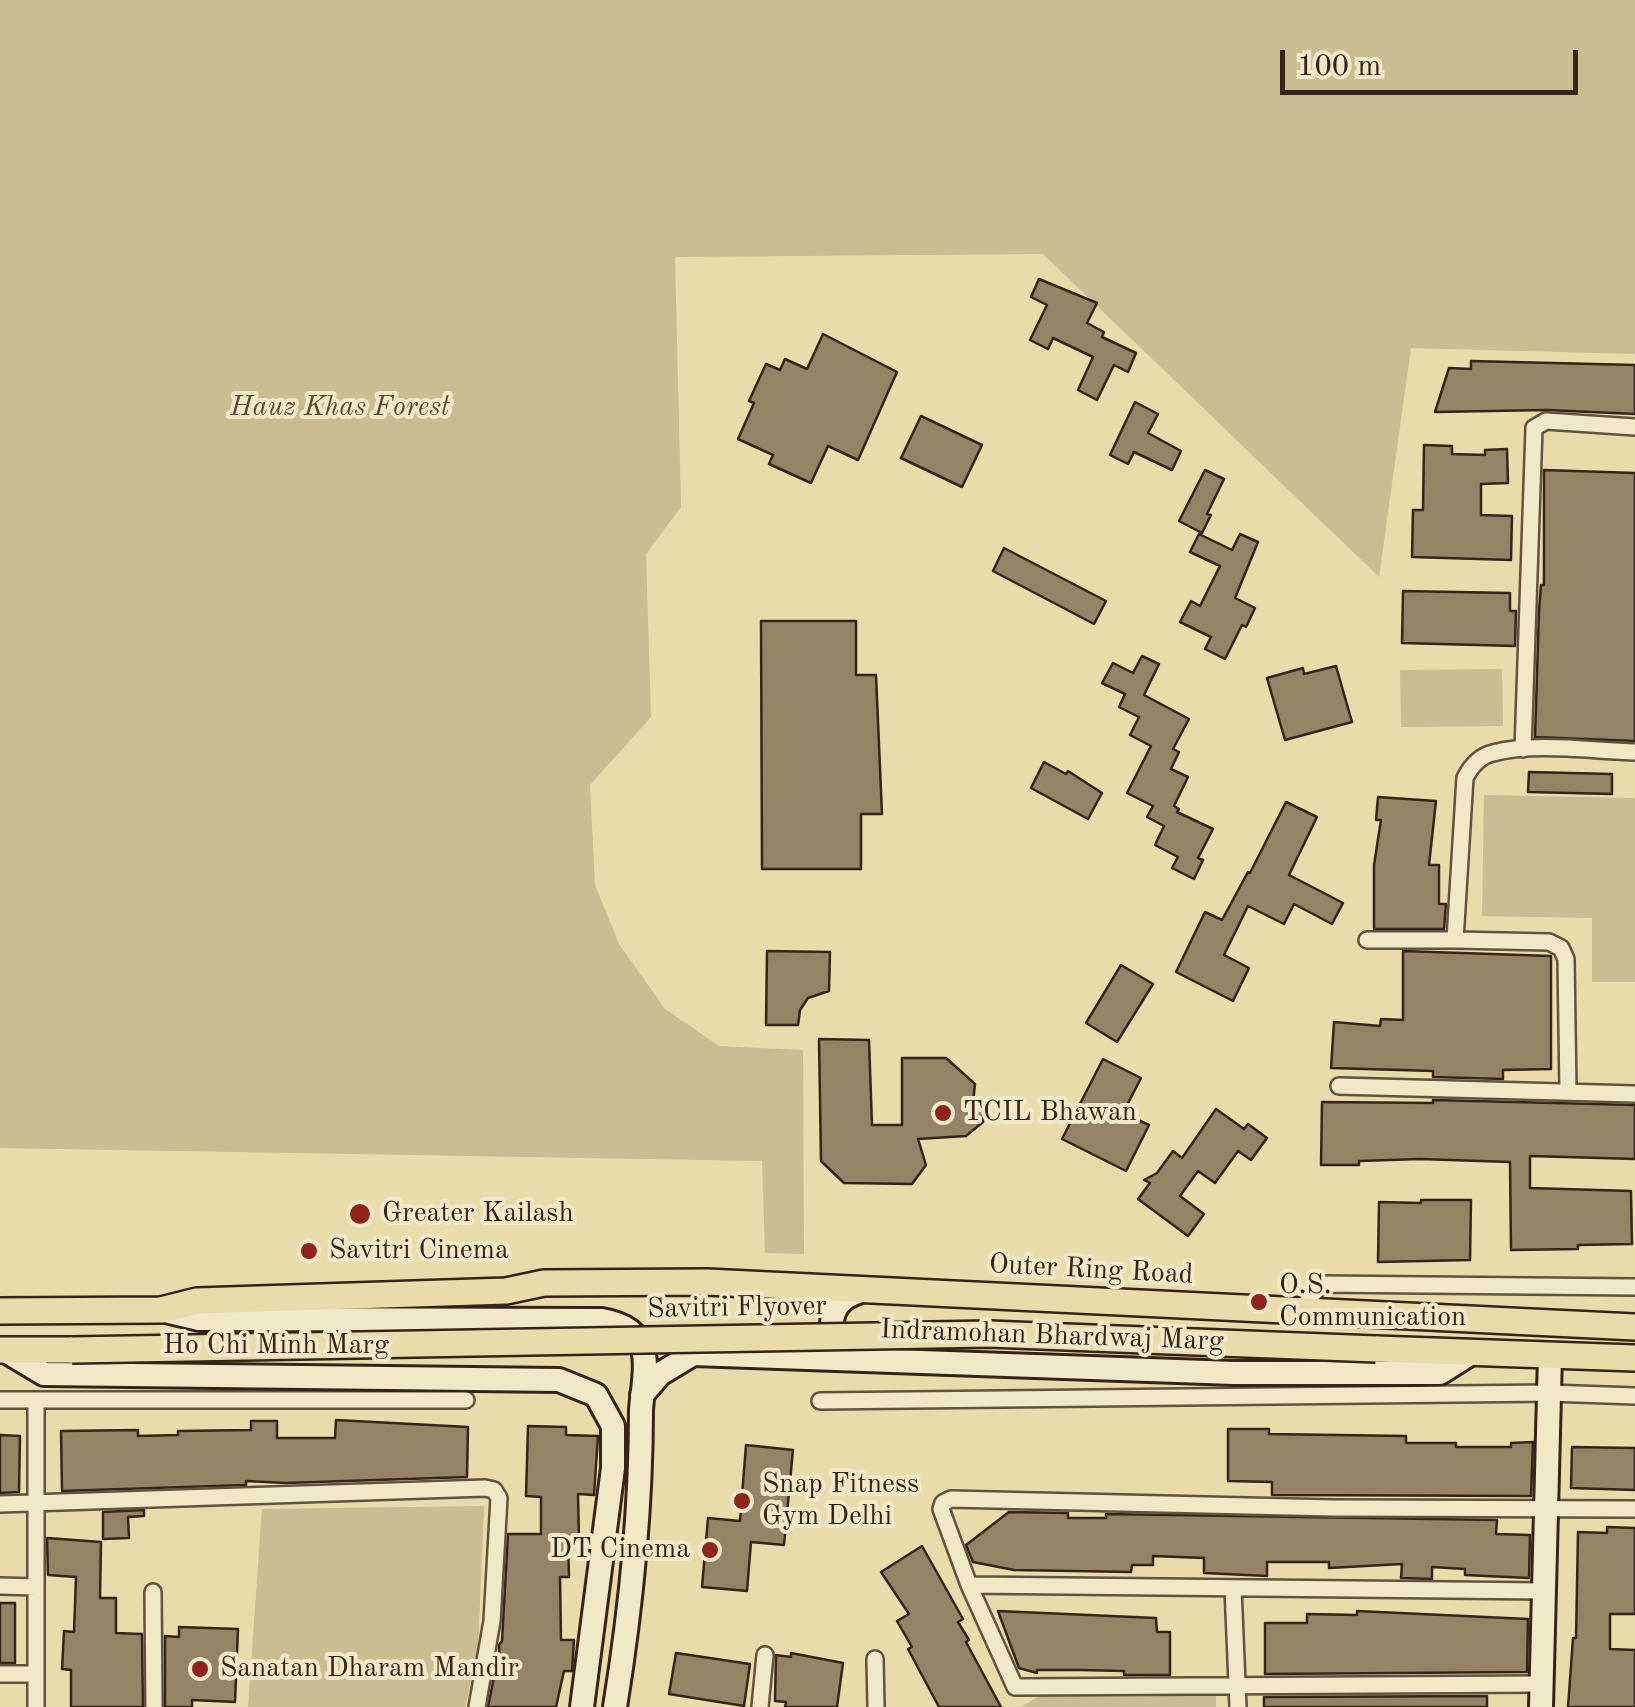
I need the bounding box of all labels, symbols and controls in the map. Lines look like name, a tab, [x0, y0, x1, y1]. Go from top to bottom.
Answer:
scale bar	[1285, 30, 1582, 92]
text: 100 m	[1297, 52, 1381, 82]
park label: Hauz Khas Forest	[230, 391, 450, 425]
place label: TCIL Bhawan	[963, 1096, 1137, 1130]
marker: TCIL Bhawan	[932, 1102, 954, 1124]
place label: Greater Kailash	[382, 1197, 574, 1231]
marker: Greater Kailash	[347, 1201, 373, 1227]
place label: Savitri Cinema	[329, 1234, 509, 1268]
marker: Savitri Cinema	[298, 1240, 320, 1262]
street label: Outer Ring Road	[988, 1248, 1194, 1292]
place label: O.S. Communication	[1279, 1269, 1466, 1335]
street label: Savitri Flyover	[647, 1290, 827, 1326]
marker: O.S. Communication	[1248, 1291, 1270, 1313]
street label: Indramohan Bhardwaj Marg	[879, 1313, 1225, 1359]
street label: Ho Chi Minh Marg	[163, 1329, 389, 1363]
place label: Snap Fitness Gym Delhi	[762, 1468, 919, 1534]
marker: Snap Fitness Gym Delhi	[731, 1490, 753, 1512]
place label: DT Cinema	[550, 1533, 690, 1567]
marker: DT Cinema	[699, 1539, 721, 1561]
place label: Sanatan Dharam Mandir	[220, 1652, 519, 1686]
marker: Sanatan Dharam Mandir	[189, 1658, 211, 1680]

